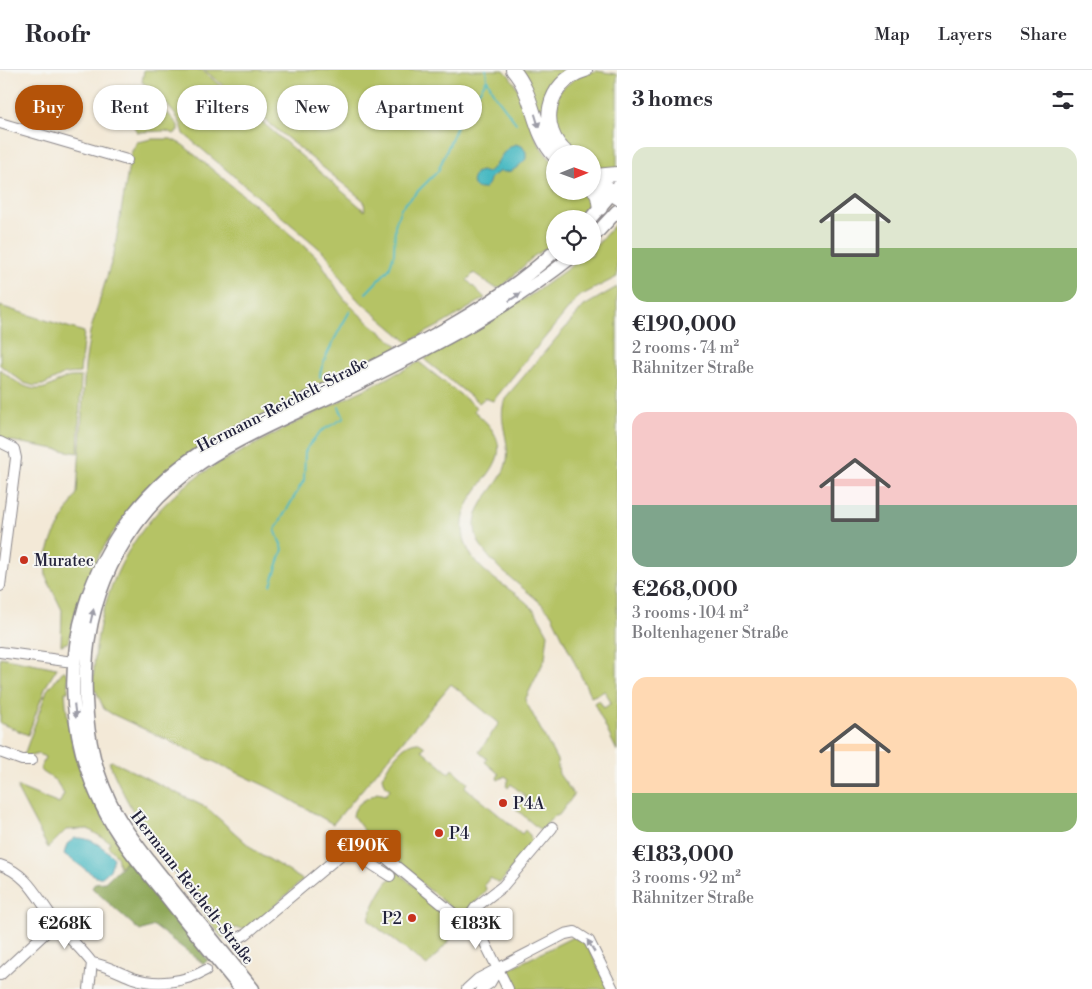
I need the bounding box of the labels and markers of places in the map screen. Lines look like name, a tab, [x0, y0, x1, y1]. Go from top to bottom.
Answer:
place label: Muratec	[34, 551, 94, 571]
marker: Muratec	[18, 554, 30, 566]
place label: P4A	[513, 794, 545, 814]
marker: P4A	[497, 797, 509, 809]
place label: P4	[449, 824, 470, 844]
marker: P4	[433, 827, 445, 839]
pin: €190K	[328, 830, 398, 872]
pin: €268K	[30, 908, 100, 950]
pin: €183K	[441, 908, 511, 950]
place label: P2	[382, 909, 402, 929]
marker: P2	[406, 912, 418, 924]

